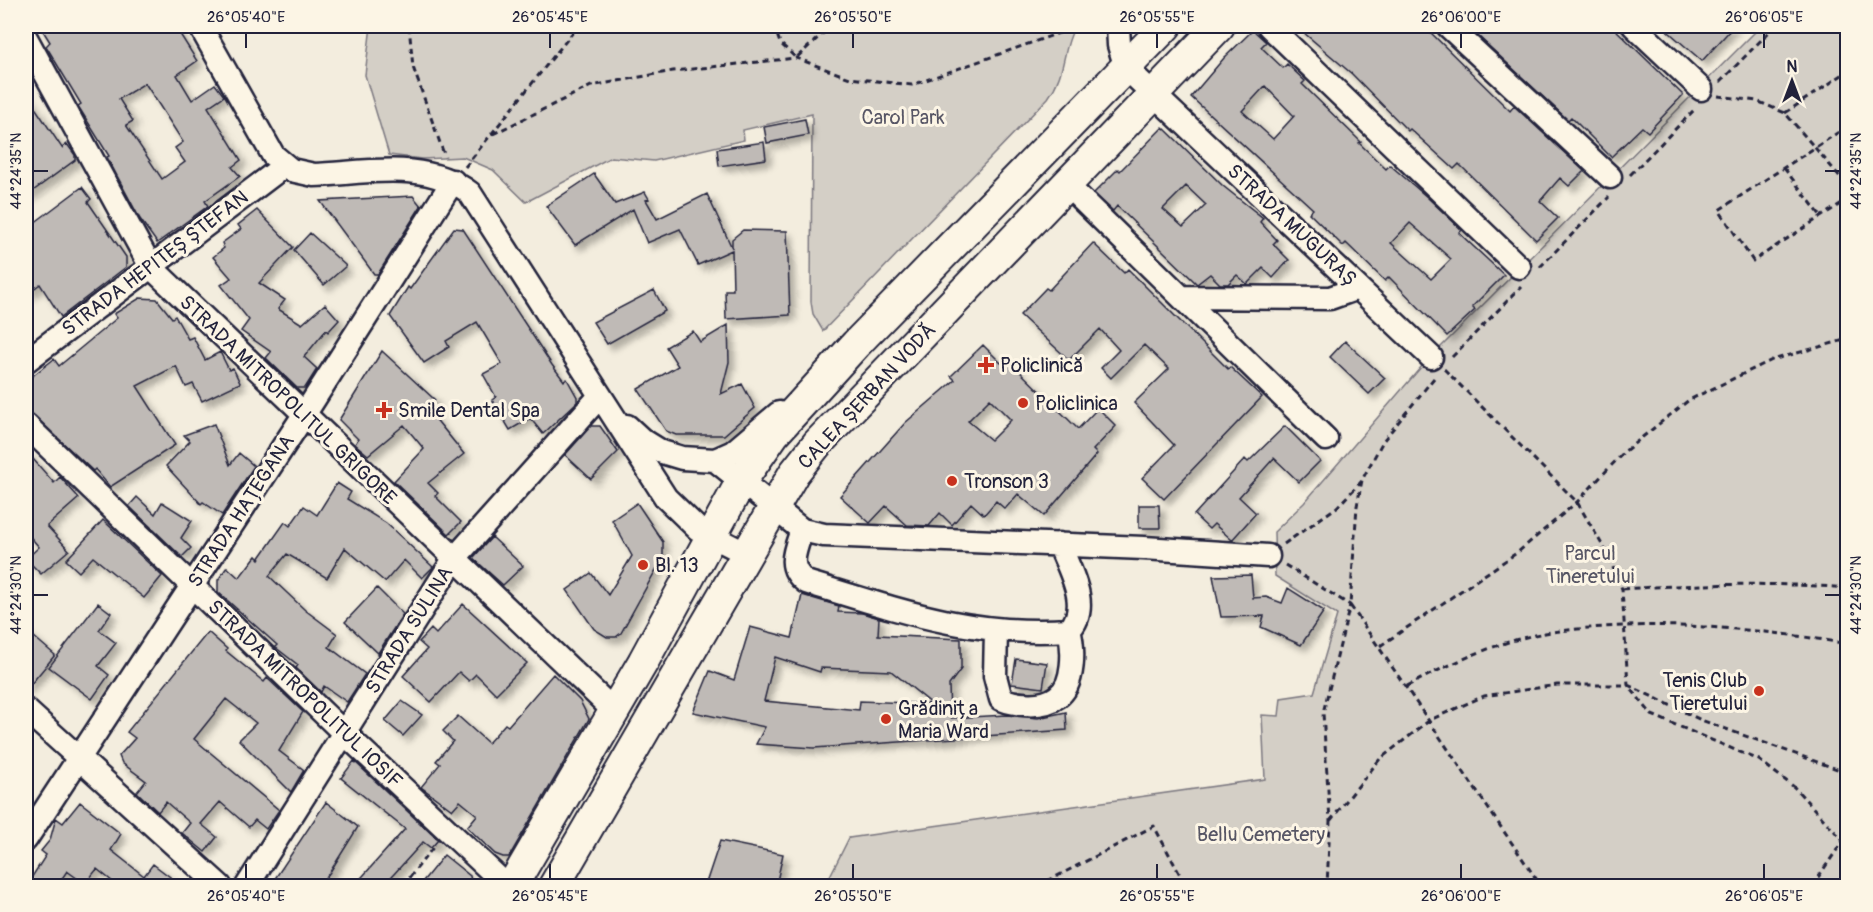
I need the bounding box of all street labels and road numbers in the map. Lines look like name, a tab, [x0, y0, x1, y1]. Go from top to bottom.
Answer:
street label: STRADA MUGURAȘ	[1222, 159, 1362, 291]
street label: STRADA HEPITEȘ ȘTEFAN	[57, 185, 253, 341]
street label: STRADA MITROPOLITUL GRIGORE	[174, 290, 402, 510]
street label: CALEA ȘERBAN VODĂ	[793, 318, 941, 474]
street label: STRADA HAȚEGANA	[182, 430, 300, 592]
street label: STRADA SULINA	[360, 562, 458, 698]
street label: STRADA MITROPOLITUL IOSIF	[202, 594, 408, 794]

